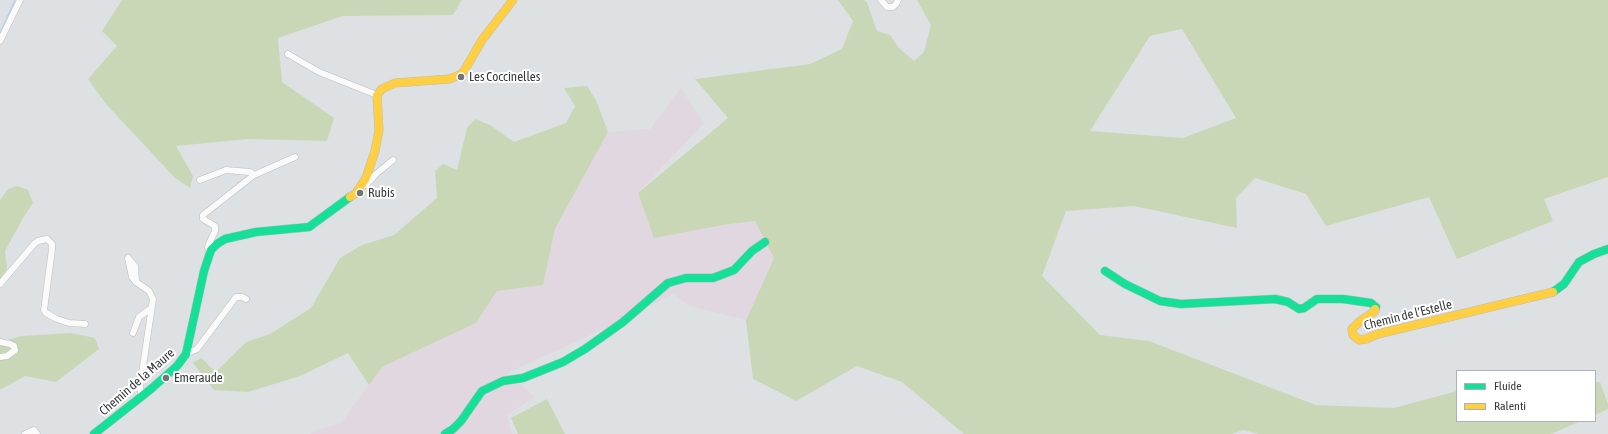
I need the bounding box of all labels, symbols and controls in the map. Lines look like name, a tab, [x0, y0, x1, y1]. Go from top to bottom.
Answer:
place label: Les Coccinelles	[469, 69, 540, 85]
marker: Les Coccinelles	[456, 72, 466, 82]
place label: Rubis	[368, 185, 395, 201]
marker: Rubis	[355, 188, 365, 198]
street label: Chemin de l'Estelle	[1362, 297, 1454, 333]
street label: Chemin de la Maure	[96, 345, 178, 419]
place label: Emeraude	[174, 370, 223, 386]
legend	[1456, 370, 1596, 422]
marker: Emeraude	[161, 373, 171, 383]
text: Fluide	[1494, 379, 1522, 393]
text: Ralenti	[1494, 399, 1526, 413]

